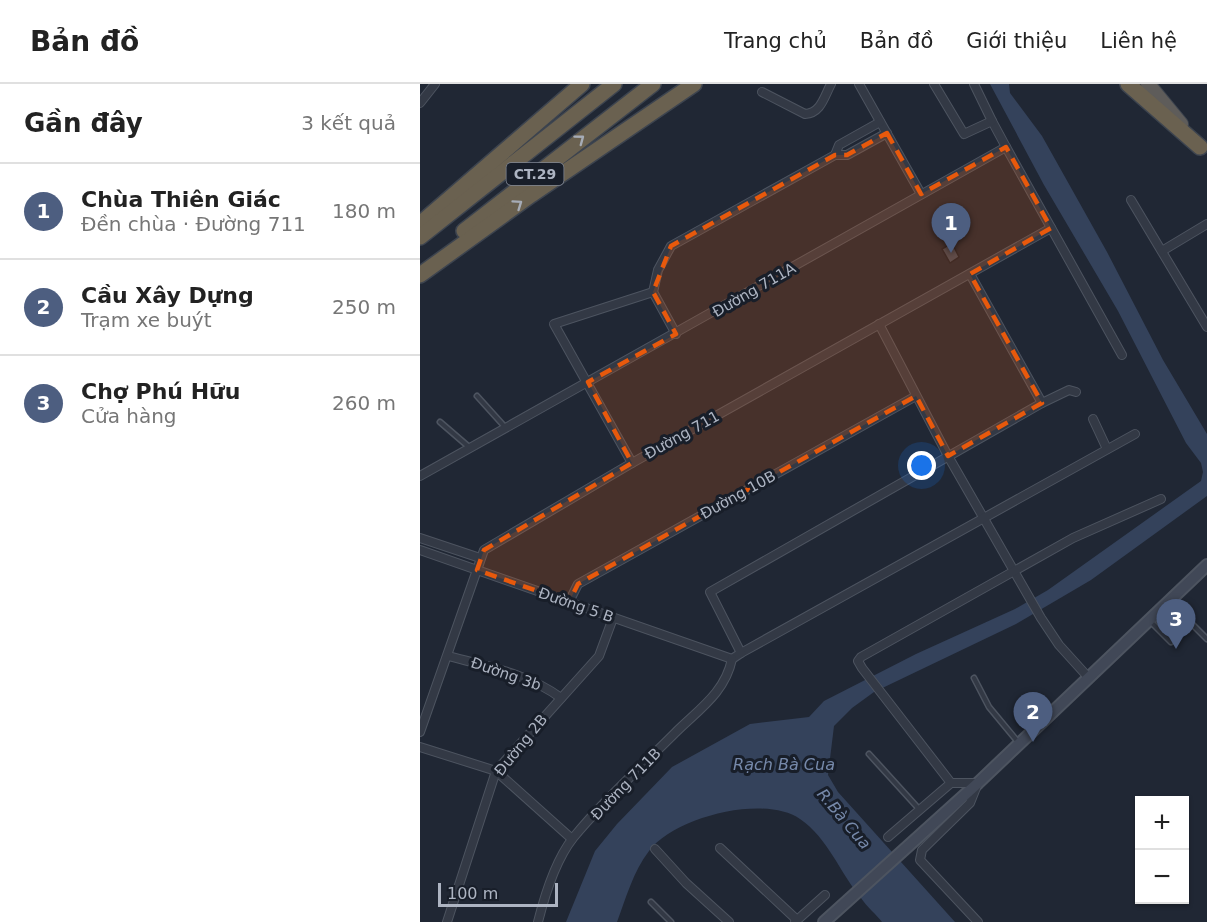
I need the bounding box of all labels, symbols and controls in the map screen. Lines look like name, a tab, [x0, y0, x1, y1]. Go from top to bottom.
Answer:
text: Bản đồ	[30, 25, 139, 58]
text: Trang chủ	[724, 29, 827, 53]
text: Bản đồ	[860, 29, 933, 53]
text: Giới thiệu	[966, 29, 1067, 53]
text: Liên hệ	[1100, 29, 1177, 53]
text: Gần đây	[24, 108, 143, 138]
text: 3 kết quả	[301, 111, 396, 135]
one-way arrow	[574, 135, 585, 146]
road number: CT.29	[506, 163, 564, 185]
text: Chùa Thiên Giác	[81, 187, 281, 212]
text: 1	[37, 199, 50, 223]
text: 180 m	[332, 199, 396, 223]
one-way arrow	[512, 200, 523, 211]
pin: 1	[932, 204, 970, 253]
text: Đền chùa · Đường 711	[81, 212, 306, 236]
street label: Đường 711A	[709, 259, 799, 321]
text: Cầu Xây Dựng	[81, 283, 254, 308]
text: 2	[37, 295, 50, 319]
text: 250 m	[332, 295, 396, 319]
text: Trạm xe buýt	[81, 308, 212, 332]
text: Chợ Phú Hữu	[81, 379, 240, 404]
text: 3	[37, 391, 50, 415]
text: 260 m	[332, 391, 396, 415]
text: Cửa hàng	[81, 404, 177, 428]
street label: Đường 711	[641, 407, 723, 463]
your location	[907, 451, 936, 480]
street label: Đường 10B	[697, 467, 779, 523]
street label: Đường 5 B	[536, 584, 616, 626]
pin: 3	[1156, 600, 1196, 649]
street label: Đường 3b	[468, 654, 544, 694]
pin: 2	[1014, 692, 1052, 742]
street label: Đường 2B	[491, 711, 551, 779]
street label: Đường 711B	[587, 744, 665, 824]
water label: Rạch Bà Cua	[733, 755, 835, 774]
water label: R.Bà Cua	[813, 785, 875, 853]
map controls	[1135, 796, 1189, 904]
button: +	[1135, 796, 1189, 850]
button: −	[1135, 850, 1189, 904]
scale bar	[438, 880, 558, 908]
text: 100 m	[447, 884, 498, 903]

